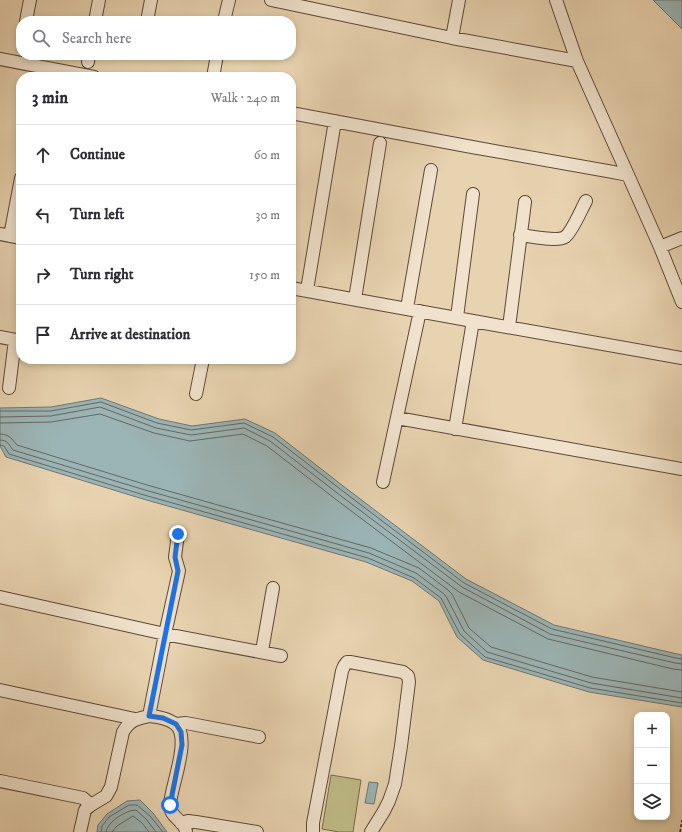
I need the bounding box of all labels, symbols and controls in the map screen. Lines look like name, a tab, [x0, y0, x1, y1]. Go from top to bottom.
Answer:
search box	[16, 16, 296, 60]
icon: search	[30, 27, 52, 49]
text: Search here	[62, 29, 131, 48]
text: 3 min	[32, 87, 68, 109]
text: Walk · 240 m	[211, 90, 280, 106]
icon: ahead	[32, 144, 54, 166]
text: Continue	[70, 145, 125, 164]
text: 60 m	[254, 147, 280, 163]
icon: left	[32, 204, 54, 226]
text: Turn left	[70, 205, 124, 224]
text: 30 m	[256, 207, 280, 223]
icon: right	[32, 264, 54, 286]
text: Turn right	[70, 265, 133, 284]
text: 150 m	[249, 267, 280, 283]
icon: arrive	[32, 324, 54, 346]
text: Arrive at destination	[70, 325, 190, 344]
route end	[169, 525, 187, 543]
map controls	[634, 712, 670, 820]
button: +	[634, 712, 670, 748]
button: −	[634, 748, 670, 784]
button: layers	[634, 784, 670, 820]
route start	[161, 796, 179, 814]

